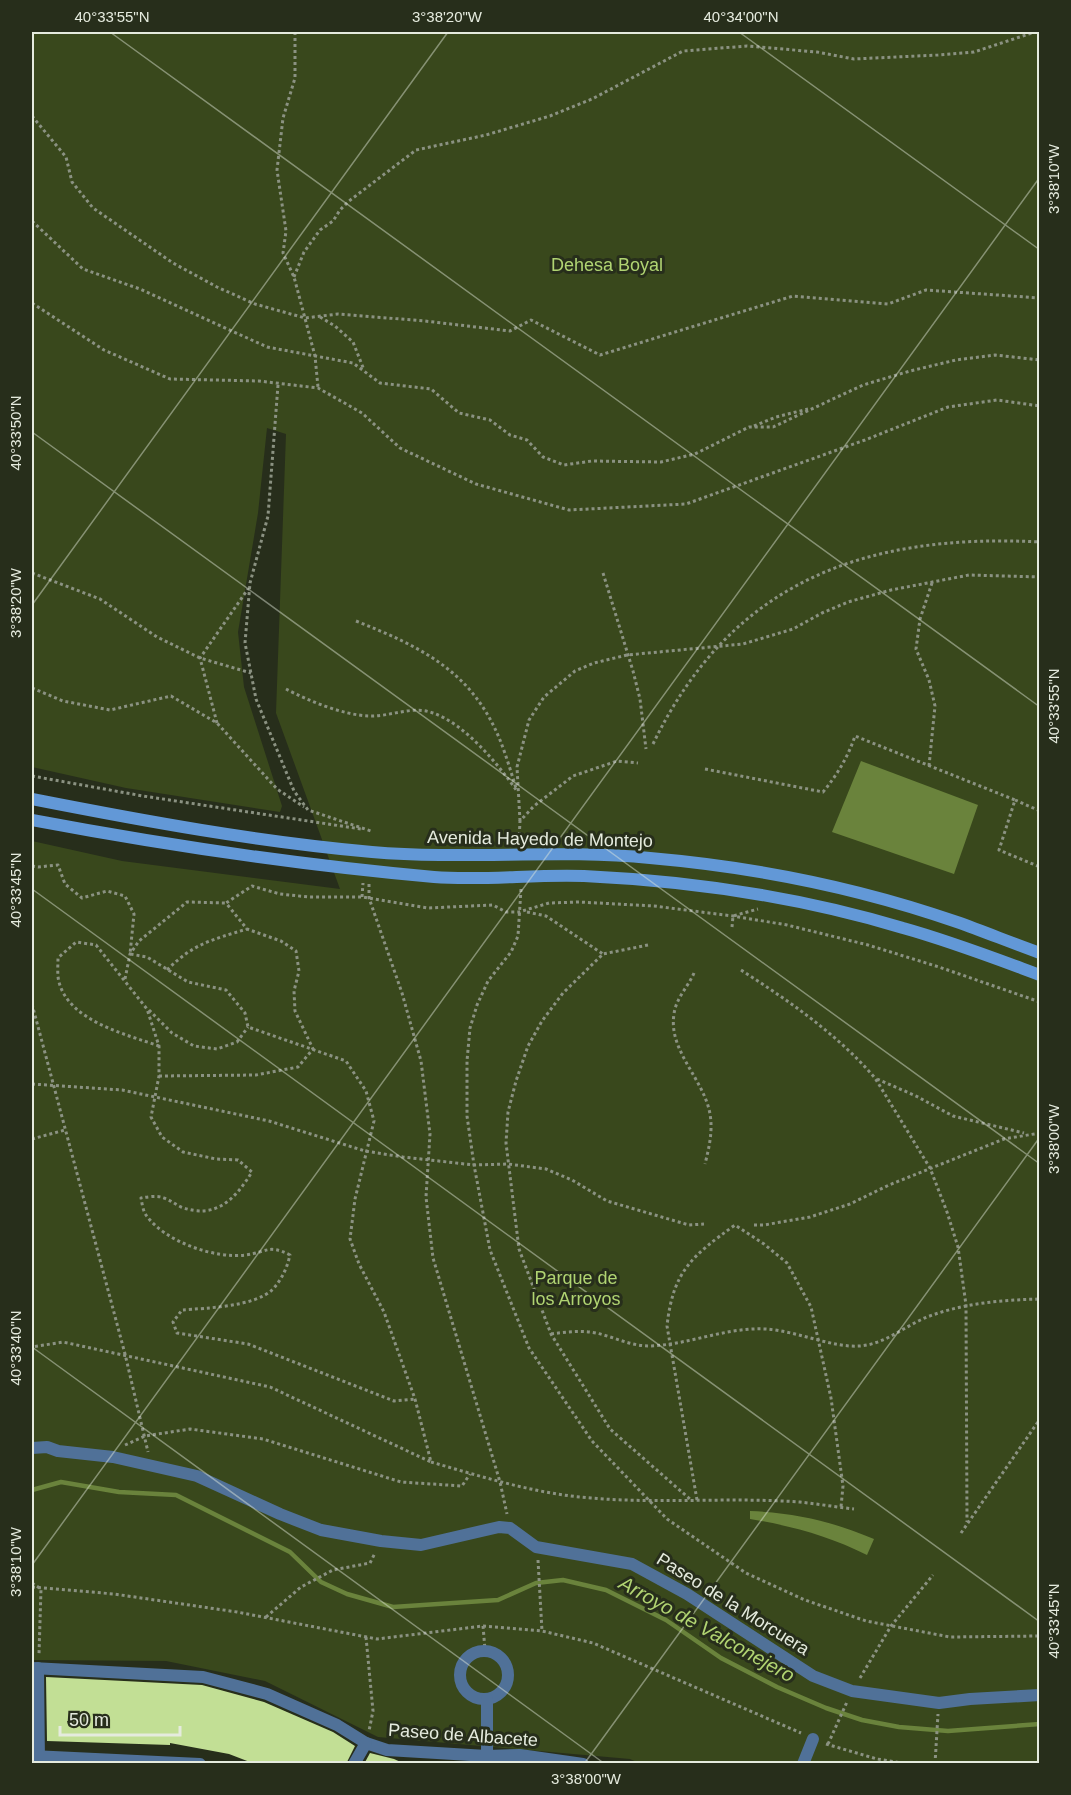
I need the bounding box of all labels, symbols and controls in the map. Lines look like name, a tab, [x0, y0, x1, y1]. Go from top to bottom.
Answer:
text: 40°33'55"N	[74, 8, 150, 25]
text: 3°38'20"W	[412, 8, 483, 25]
text: 40°34'00"N	[703, 8, 779, 25]
text: 3°38'10"W	[1045, 143, 1062, 214]
park label: Dehesa Boyal	[551, 255, 663, 275]
text: 40°33'50"N	[7, 395, 24, 471]
text: 3°38'20"W	[7, 567, 24, 638]
text: 40°33'55"N	[1045, 668, 1062, 744]
street label: Avenida Hayedo de Montejo	[427, 827, 653, 851]
text: 40°33'45"N	[7, 852, 24, 928]
text: 3°38'00"W	[1045, 1103, 1062, 1174]
park label: Parque de los Arroyos	[531, 1268, 621, 1309]
text: 40°33'40"N	[7, 1310, 24, 1386]
text: 3°38'10"W	[7, 1526, 24, 1597]
street label: Paseo de la Morcuera	[653, 1549, 814, 1660]
water label: Arroyo de Valconejero	[615, 1571, 799, 1686]
text: 40°33'45"N	[1045, 1583, 1062, 1659]
scale bar	[60, 1699, 180, 1737]
text: 50 m	[69, 1710, 109, 1730]
street label: Paseo de Albacete	[387, 1720, 539, 1750]
text: 3°38'00"W	[551, 1770, 622, 1787]

